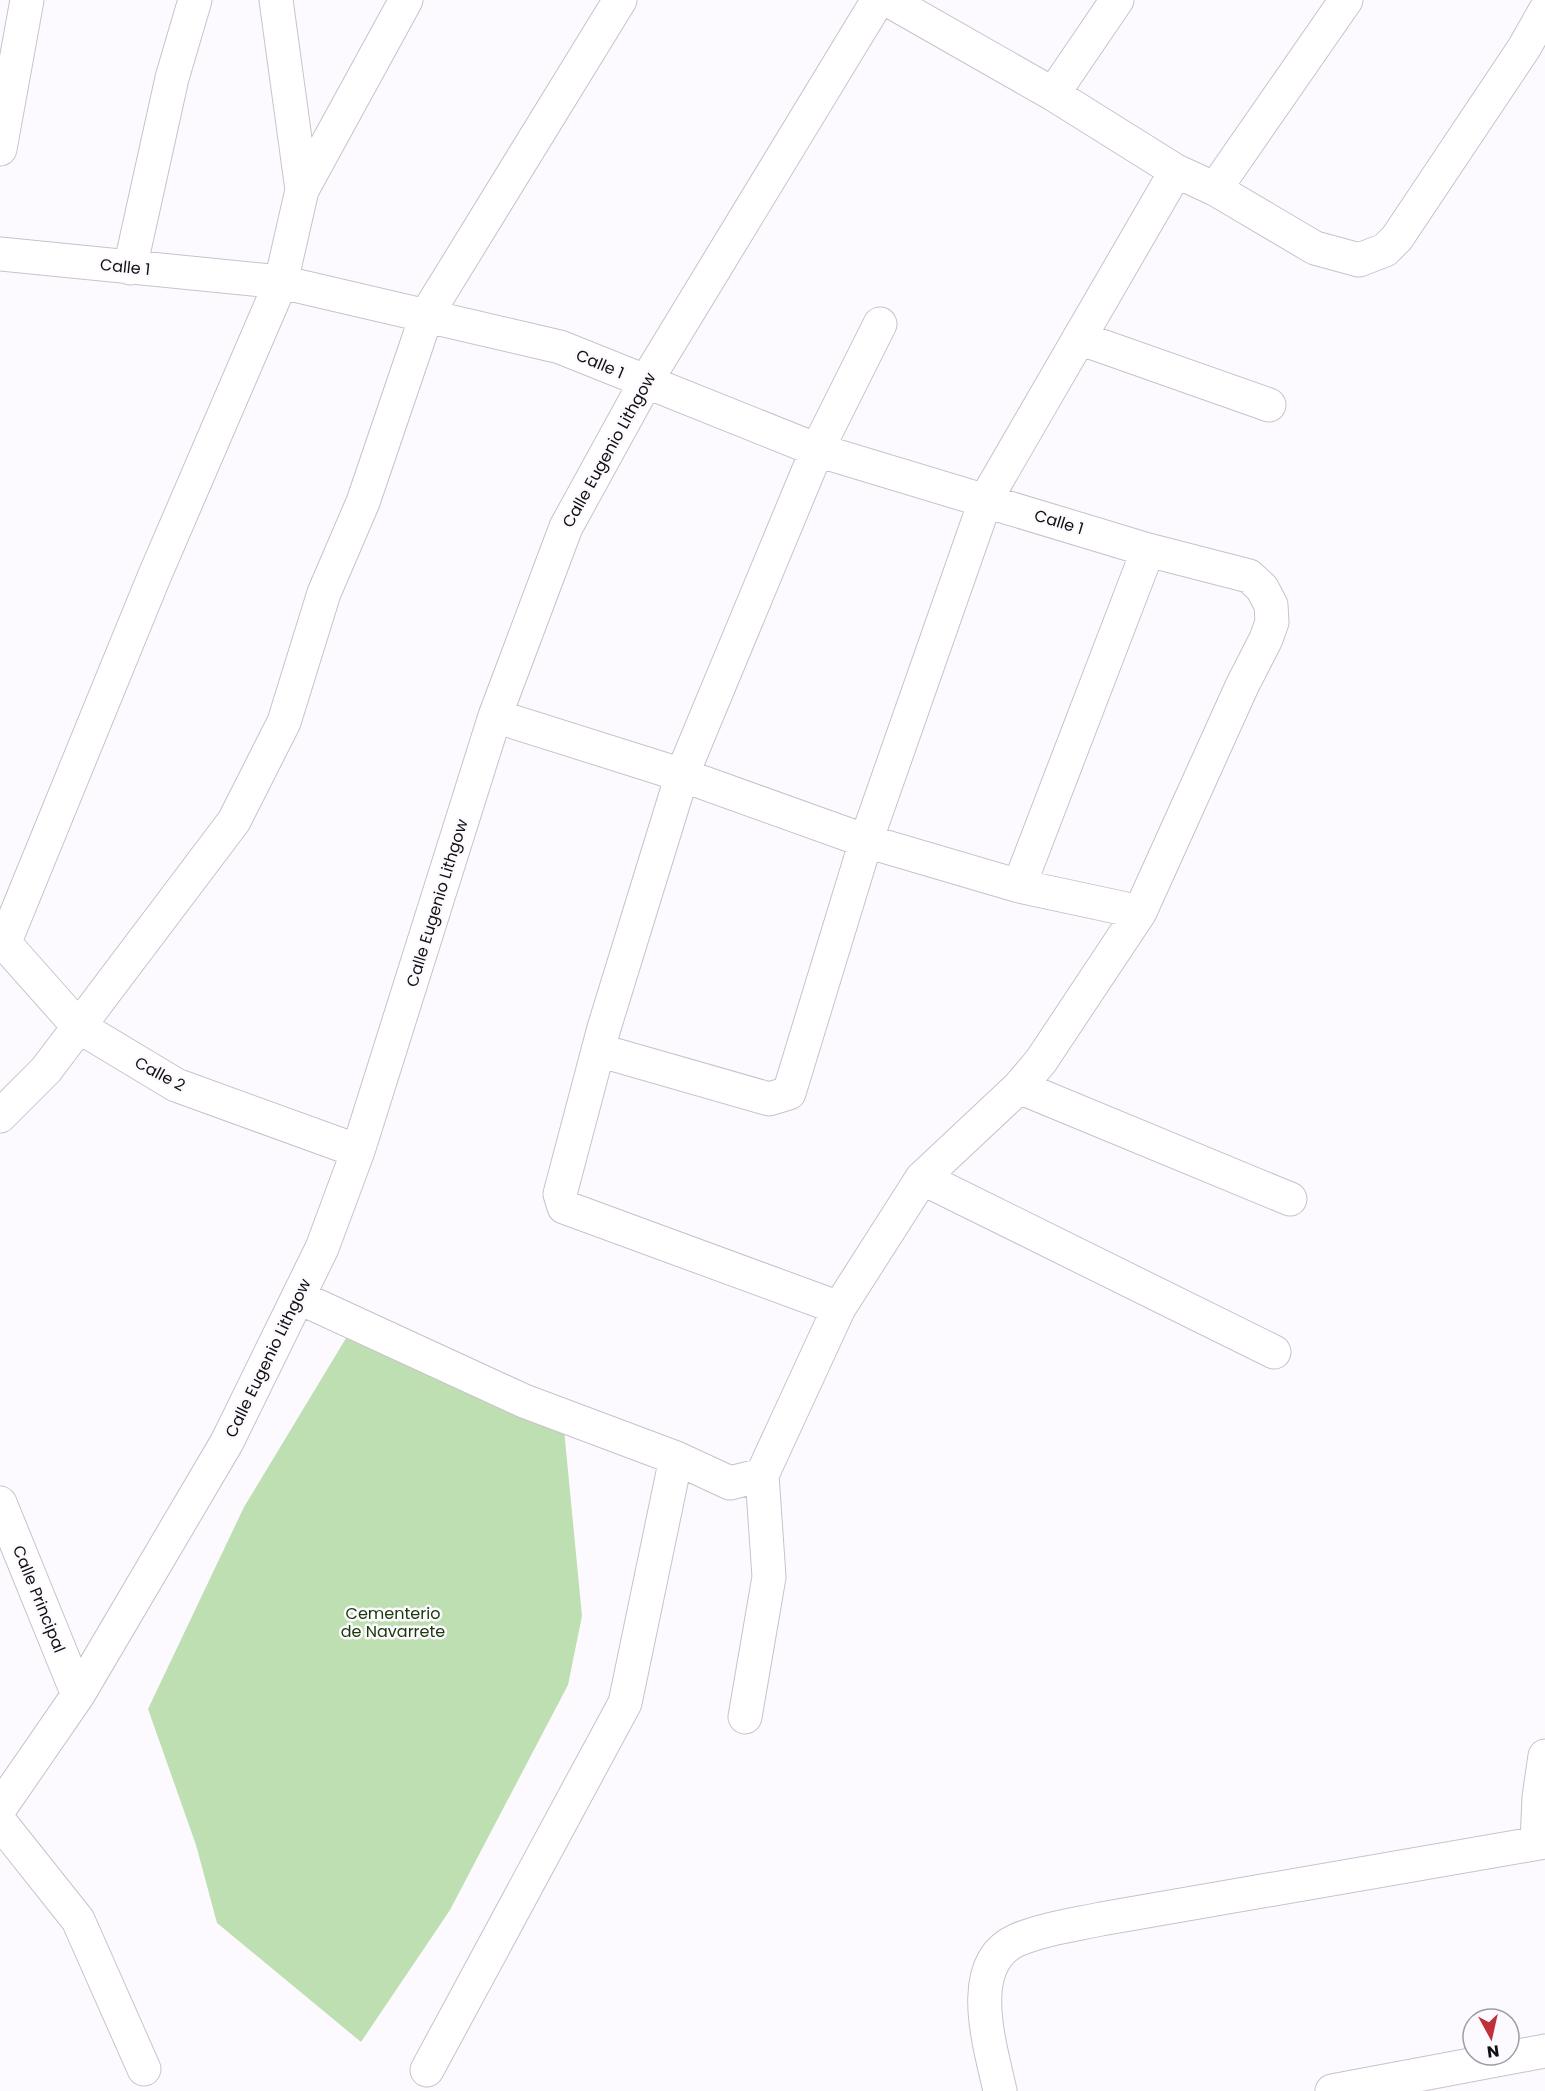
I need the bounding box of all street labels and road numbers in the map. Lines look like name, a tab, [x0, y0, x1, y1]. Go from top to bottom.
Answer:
street label: Calle 1	[99, 253, 151, 281]
street label: Calle 1	[572, 344, 628, 384]
street label: Calle Eugenio Lithgow	[557, 368, 661, 532]
street label: Calle 1	[1032, 504, 1086, 540]
street label: Calle Eugenio Lithgow	[401, 816, 473, 990]
street label: Calle 2	[131, 1051, 189, 1097]
street label: Calle Eugenio Lithgow	[219, 1275, 317, 1441]
street label: Calle Principal	[7, 1542, 71, 1656]

